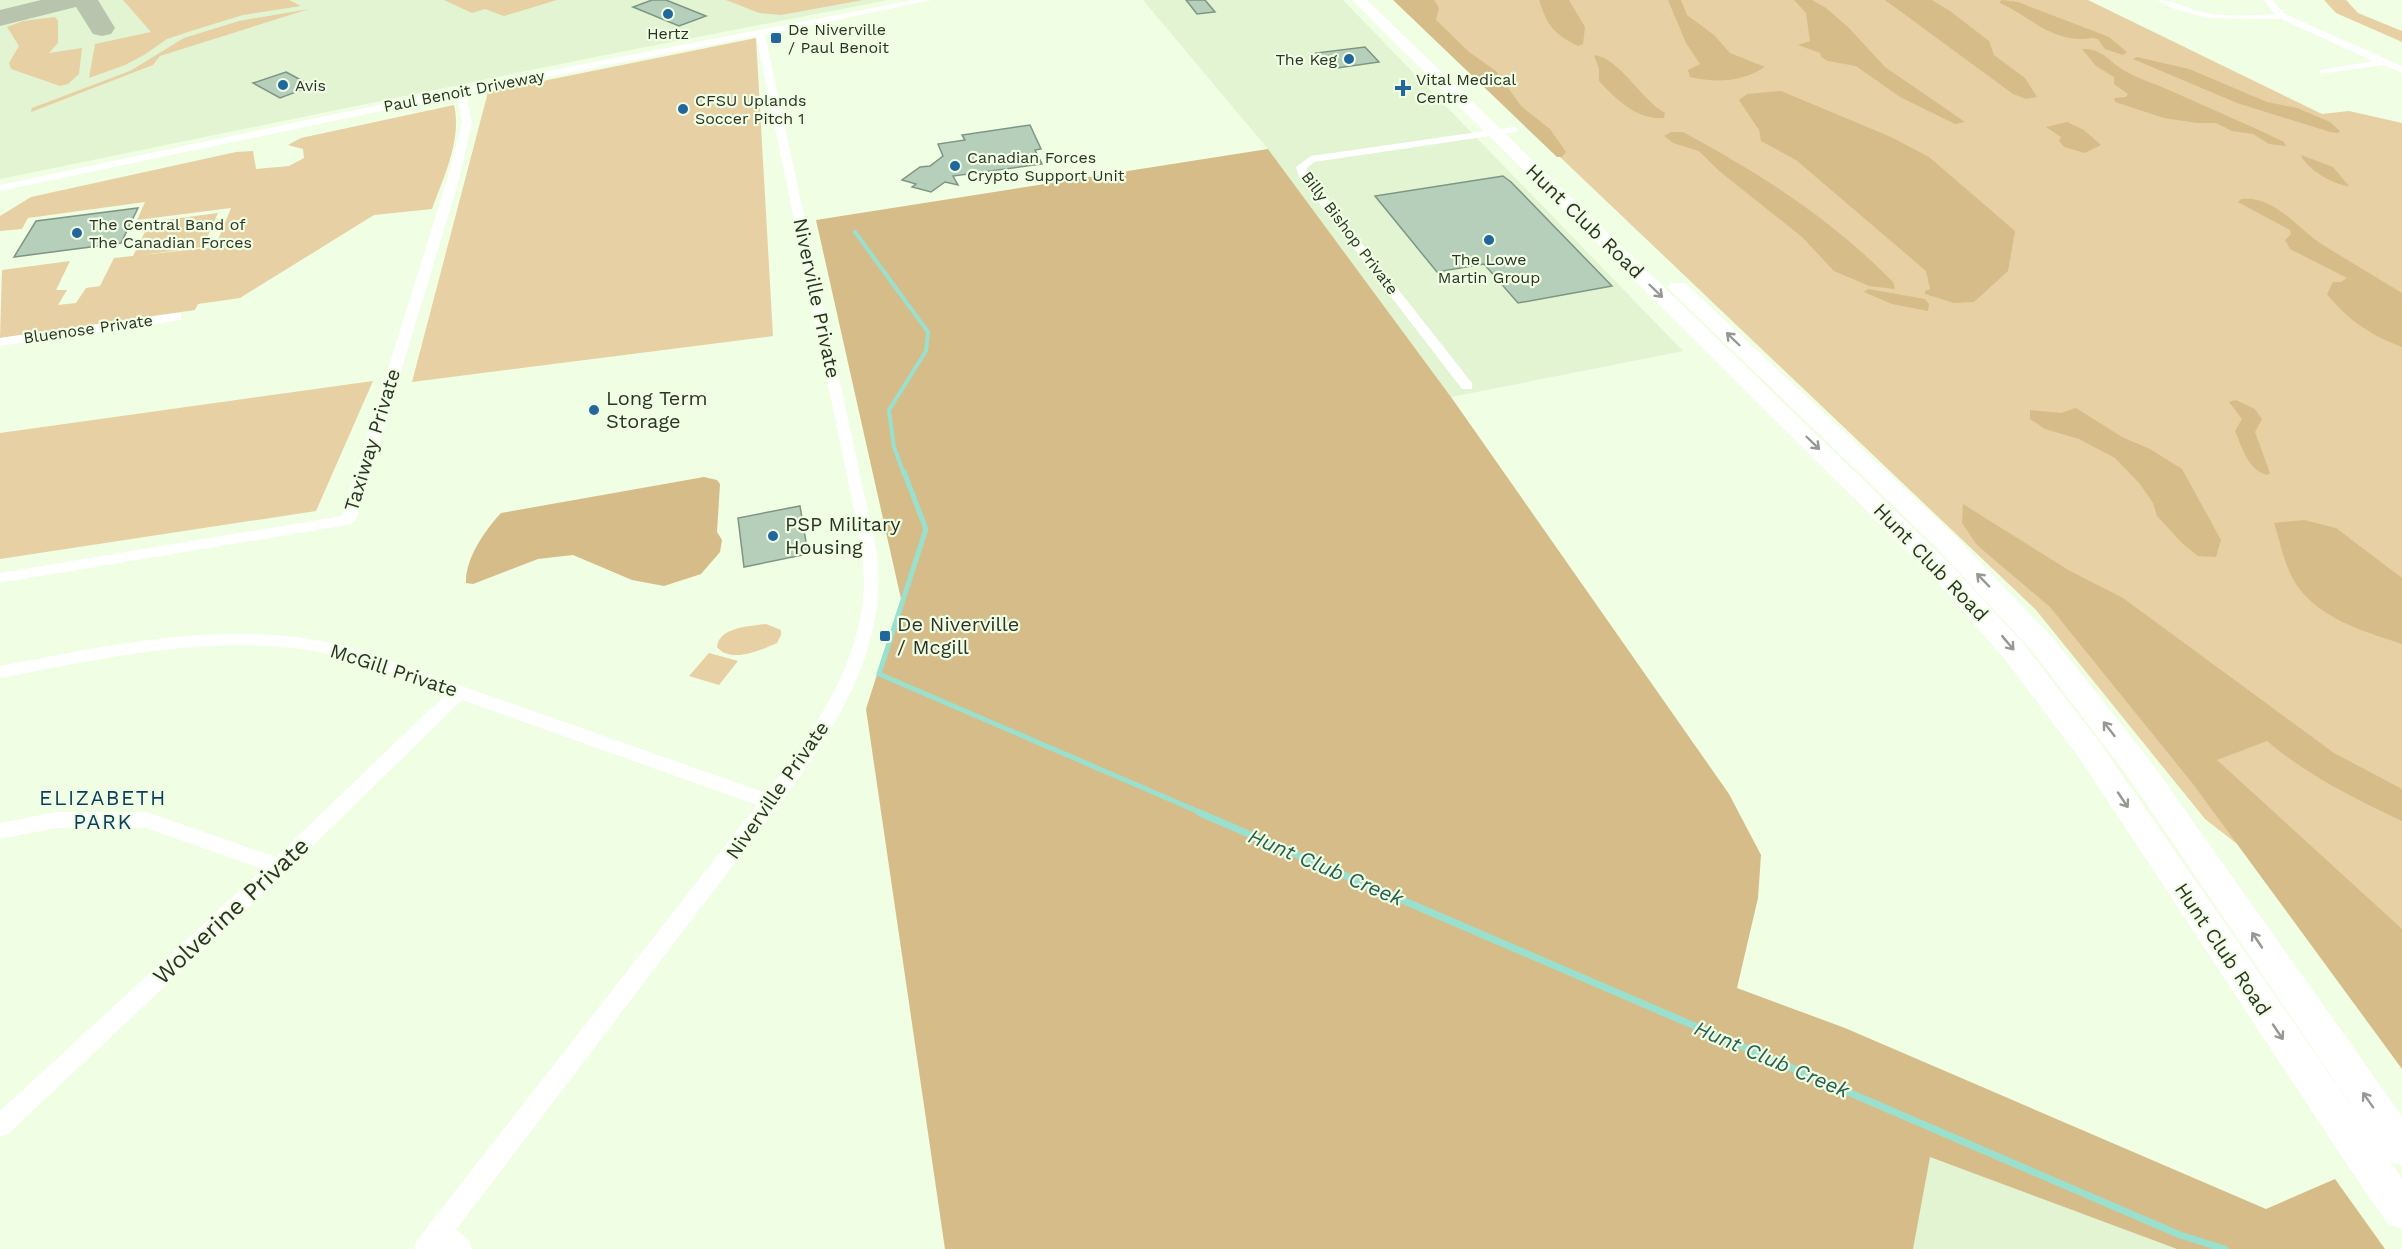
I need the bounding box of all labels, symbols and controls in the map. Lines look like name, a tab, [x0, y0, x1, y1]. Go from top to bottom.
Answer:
marker: Hertz	[661, 7, 675, 21]
place label: De Niverville / Paul Benoit	[788, 20, 889, 57]
place label: Hertz	[647, 24, 689, 43]
marker: De Niverville / Paul Benoit	[769, 31, 783, 45]
place label: The Keg	[1275, 50, 1337, 69]
marker: The Keg	[1342, 52, 1356, 66]
street label: Paul Benoit Driveway	[382, 66, 547, 116]
place label: Vital Medical Centre	[1416, 70, 1516, 107]
place label: Avis	[295, 76, 326, 95]
marker: Avis	[276, 78, 290, 92]
marker: Vital Medical Centre	[1394, 79, 1412, 97]
place label: CFSU Uplands Soccer Pitch 1	[695, 91, 806, 128]
marker: CFSU Uplands Soccer Pitch 1	[676, 102, 690, 116]
place label: Canadian Forces Crypto Support Unit	[967, 148, 1125, 185]
marker: Canadian Forces Crypto Support Unit	[948, 159, 962, 173]
street label: Hunt Club Road	[1521, 159, 1649, 283]
street label: Billy Bishop Private	[1298, 168, 1402, 298]
place label: The Central Band of The Canadian Forces	[89, 215, 252, 252]
street label: Niverville Private	[788, 216, 846, 380]
marker: The Central Band of The Canadian Forces	[70, 226, 84, 240]
marker: The Lowe Martin Group	[1482, 233, 1496, 247]
place label: The Lowe Martin Group	[1438, 250, 1540, 287]
one-way arrow	[1648, 283, 1663, 298]
street label: Bluenose Private	[22, 311, 154, 347]
one-way arrow	[1725, 331, 1740, 346]
street label: Taxiway Private	[339, 366, 405, 514]
place label: Long Term Storage	[606, 386, 708, 433]
marker: Long Term Storage	[587, 403, 601, 417]
one-way arrow	[1805, 436, 1820, 450]
street label: Hunt Club Road	[1869, 498, 1993, 626]
place label: PSP Military Housing	[785, 512, 901, 559]
marker: PSP Military Housing	[766, 529, 780, 543]
one-way arrow	[1977, 573, 1991, 588]
place label: De Niverville / Mcgill	[897, 612, 1019, 659]
marker: De Niverville / Mcgill	[878, 629, 892, 643]
one-way arrow	[2001, 635, 2014, 651]
street label: McGill Private	[327, 638, 461, 702]
street label: Niverville Private	[720, 716, 834, 864]
one-way arrow	[2103, 721, 2116, 737]
district label: ELIZABETH PARK	[39, 785, 167, 834]
one-way arrow	[2117, 791, 2130, 808]
water label: Hunt Club Creek	[1245, 823, 1408, 911]
street label: Wolverine Private	[147, 832, 315, 990]
street label: Hunt Club Road	[2170, 878, 2276, 1020]
one-way arrow	[2251, 932, 2263, 949]
water label: Hunt Club Creek	[1691, 1015, 1854, 1103]
one-way arrow	[2272, 1023, 2284, 1040]
one-way arrow	[2362, 1093, 2374, 1109]

